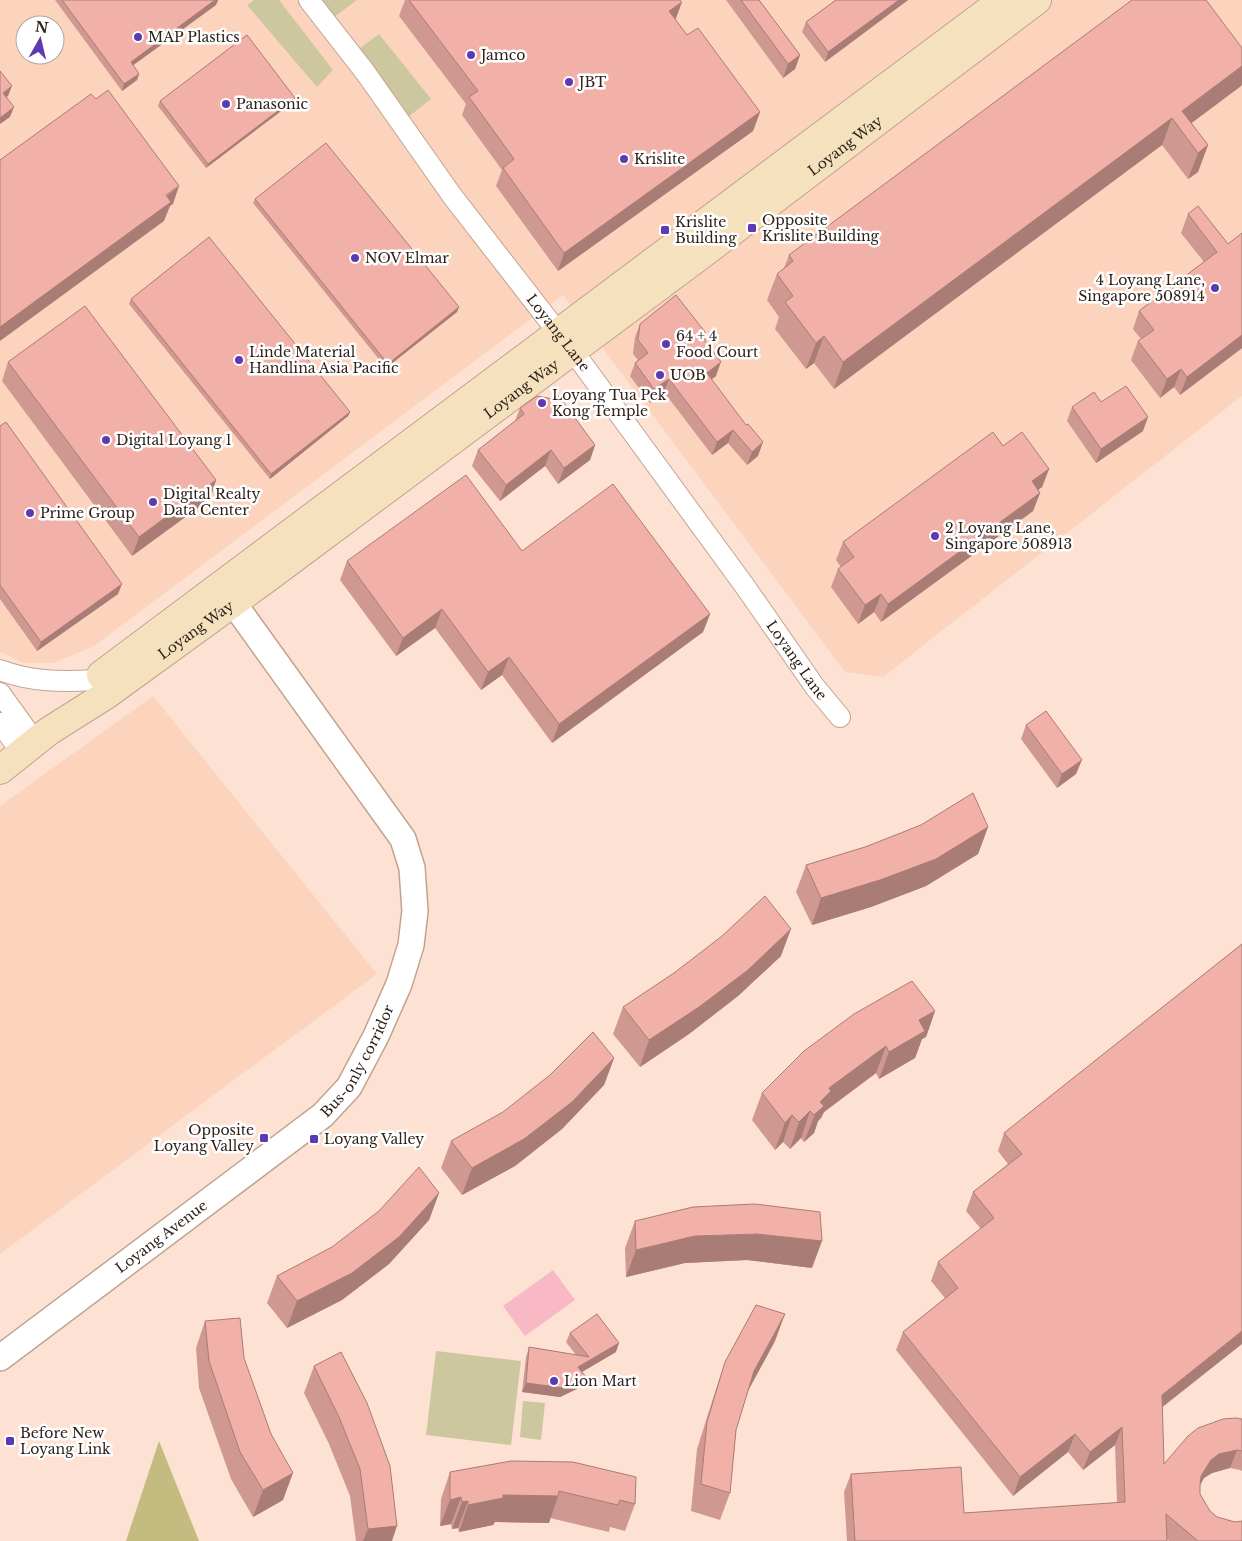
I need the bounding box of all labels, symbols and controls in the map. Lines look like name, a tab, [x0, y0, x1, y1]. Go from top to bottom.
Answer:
north arrow	[15, 15, 65, 65]
text: N	[34, 17, 50, 37]
place label: MAP Plastics	[148, 28, 240, 46]
marker: MAP Plastics	[132, 31, 144, 43]
place label: Jamco	[479, 46, 526, 64]
marker: Jamco	[465, 49, 477, 61]
place label: JBT	[577, 73, 606, 91]
marker: JBT	[563, 76, 575, 88]
place label: Panasonic	[236, 95, 309, 113]
marker: Panasonic	[220, 98, 232, 110]
street label: Loyang Way	[804, 112, 886, 180]
place label: Krislite	[634, 150, 685, 168]
marker: Krislite	[618, 153, 630, 165]
place label: Opposite Krislite Building	[762, 211, 880, 245]
place label: Krislite Building	[675, 213, 737, 247]
marker: Opposite Krislite Building	[746, 222, 758, 234]
marker: Krislite Building	[659, 224, 671, 236]
place label: NOV Elmar	[365, 249, 449, 267]
marker: NOV Elmar	[349, 252, 361, 264]
place label: 4 Loyang Lane, Singapore 508914	[1078, 271, 1205, 305]
marker: 4 Loyang Lane, Singapore 508914	[1209, 282, 1221, 294]
street label: Loyang Lane	[523, 291, 594, 375]
place label: 64 + 4 Food Court	[676, 327, 759, 361]
marker: 64 + 4 Food Court	[660, 338, 672, 350]
place label: Linde Material Handlina Asia Pacific	[249, 343, 399, 377]
marker: Linde Material Handlina Asia Pacific	[233, 354, 245, 366]
street label: Loyang Way	[480, 355, 562, 423]
place label: UOB	[670, 366, 706, 384]
marker: UOB	[654, 369, 666, 381]
place label: Loyang Tua Pek Kong Temple	[552, 386, 667, 420]
marker: Loyang Tua Pek Kong Temple	[536, 397, 548, 409]
place label: Digital Loyang 1	[116, 431, 232, 449]
marker: Digital Loyang 1	[100, 434, 112, 446]
place label: Digital Realty Data Center	[163, 485, 260, 519]
marker: Digital Realty Data Center	[147, 496, 159, 508]
place label: Prime Group	[40, 504, 135, 522]
marker: Prime Group	[24, 507, 36, 519]
place label: 2 Loyang Lane, Singapore 508913	[945, 519, 1072, 553]
marker: 2 Loyang Lane, Singapore 508913	[929, 530, 941, 542]
street label: Loyang Way	[155, 597, 237, 663]
street label: Loyang Lane	[762, 617, 831, 704]
street label: Bus-only corridor	[317, 1002, 398, 1121]
place label: Opposite Loyang Valley	[154, 1121, 254, 1155]
place label: Loyang Valley	[324, 1130, 424, 1148]
marker: Opposite Loyang Valley	[258, 1132, 270, 1144]
marker: Loyang Valley	[308, 1133, 320, 1145]
street label: Loyang Avenue	[112, 1196, 211, 1277]
place label: Lion Mart	[564, 1372, 637, 1390]
marker: Lion Mart	[548, 1375, 560, 1387]
place label: Before New Loyang Link	[20, 1424, 111, 1458]
marker: Before New Loyang Link	[4, 1435, 16, 1447]

